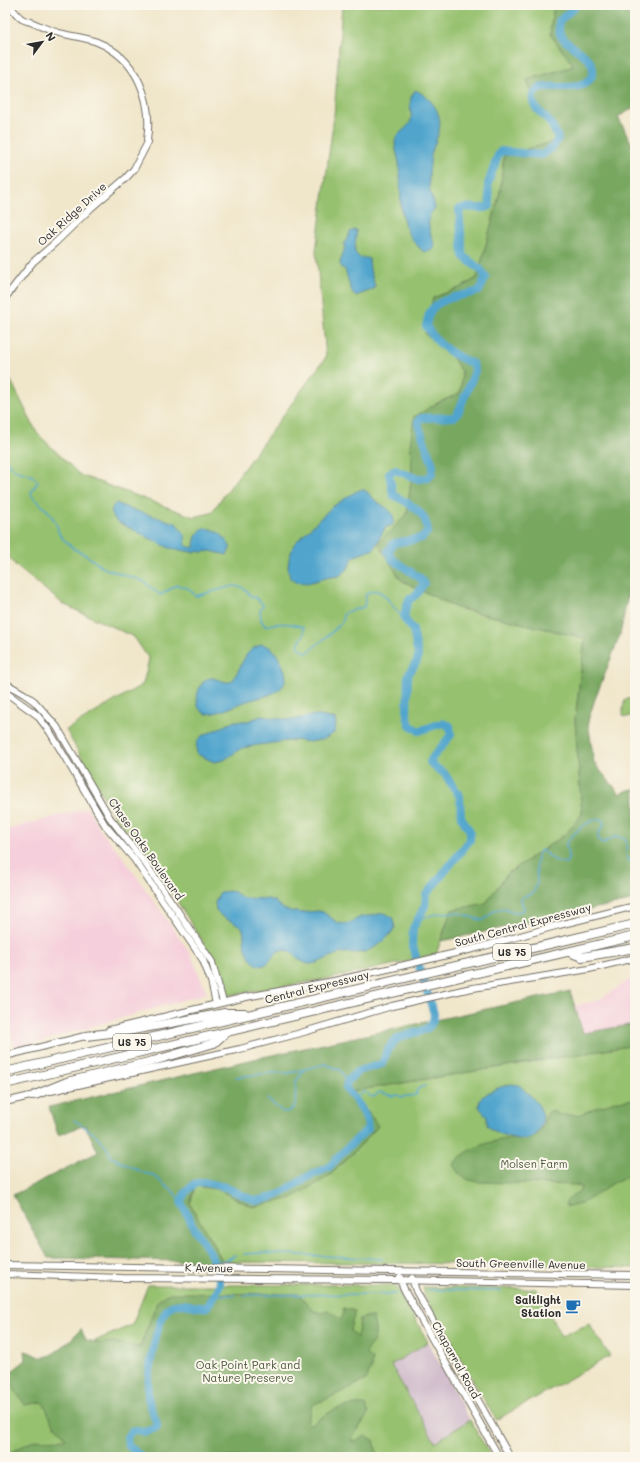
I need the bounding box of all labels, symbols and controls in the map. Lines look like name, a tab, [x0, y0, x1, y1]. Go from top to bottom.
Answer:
north arrow	[22, 22, 62, 62]
text: N	[42, 29, 59, 44]
street label: Oak Ridge Drive	[34, 178, 110, 249]
street label: Chase Oaks Boulevard	[106, 795, 187, 903]
street label: South Central Expressway	[453, 899, 593, 950]
road number: US 75	[493, 944, 531, 960]
street label: Central Expressway	[263, 966, 371, 1007]
road number: US 75	[113, 1034, 151, 1050]
park label: Molsen Farm	[500, 1156, 568, 1171]
street label: South Greenville Avenue	[456, 1255, 586, 1272]
street label: K Avenue	[185, 1260, 233, 1275]
place label: Saltlight Station	[515, 1292, 561, 1320]
cafe icon: Saltlight Station	[564, 1297, 582, 1315]
street label: Chaparral Road	[429, 1318, 484, 1401]
park label: Oak Point Park and Nature Preserve	[196, 1357, 300, 1385]

